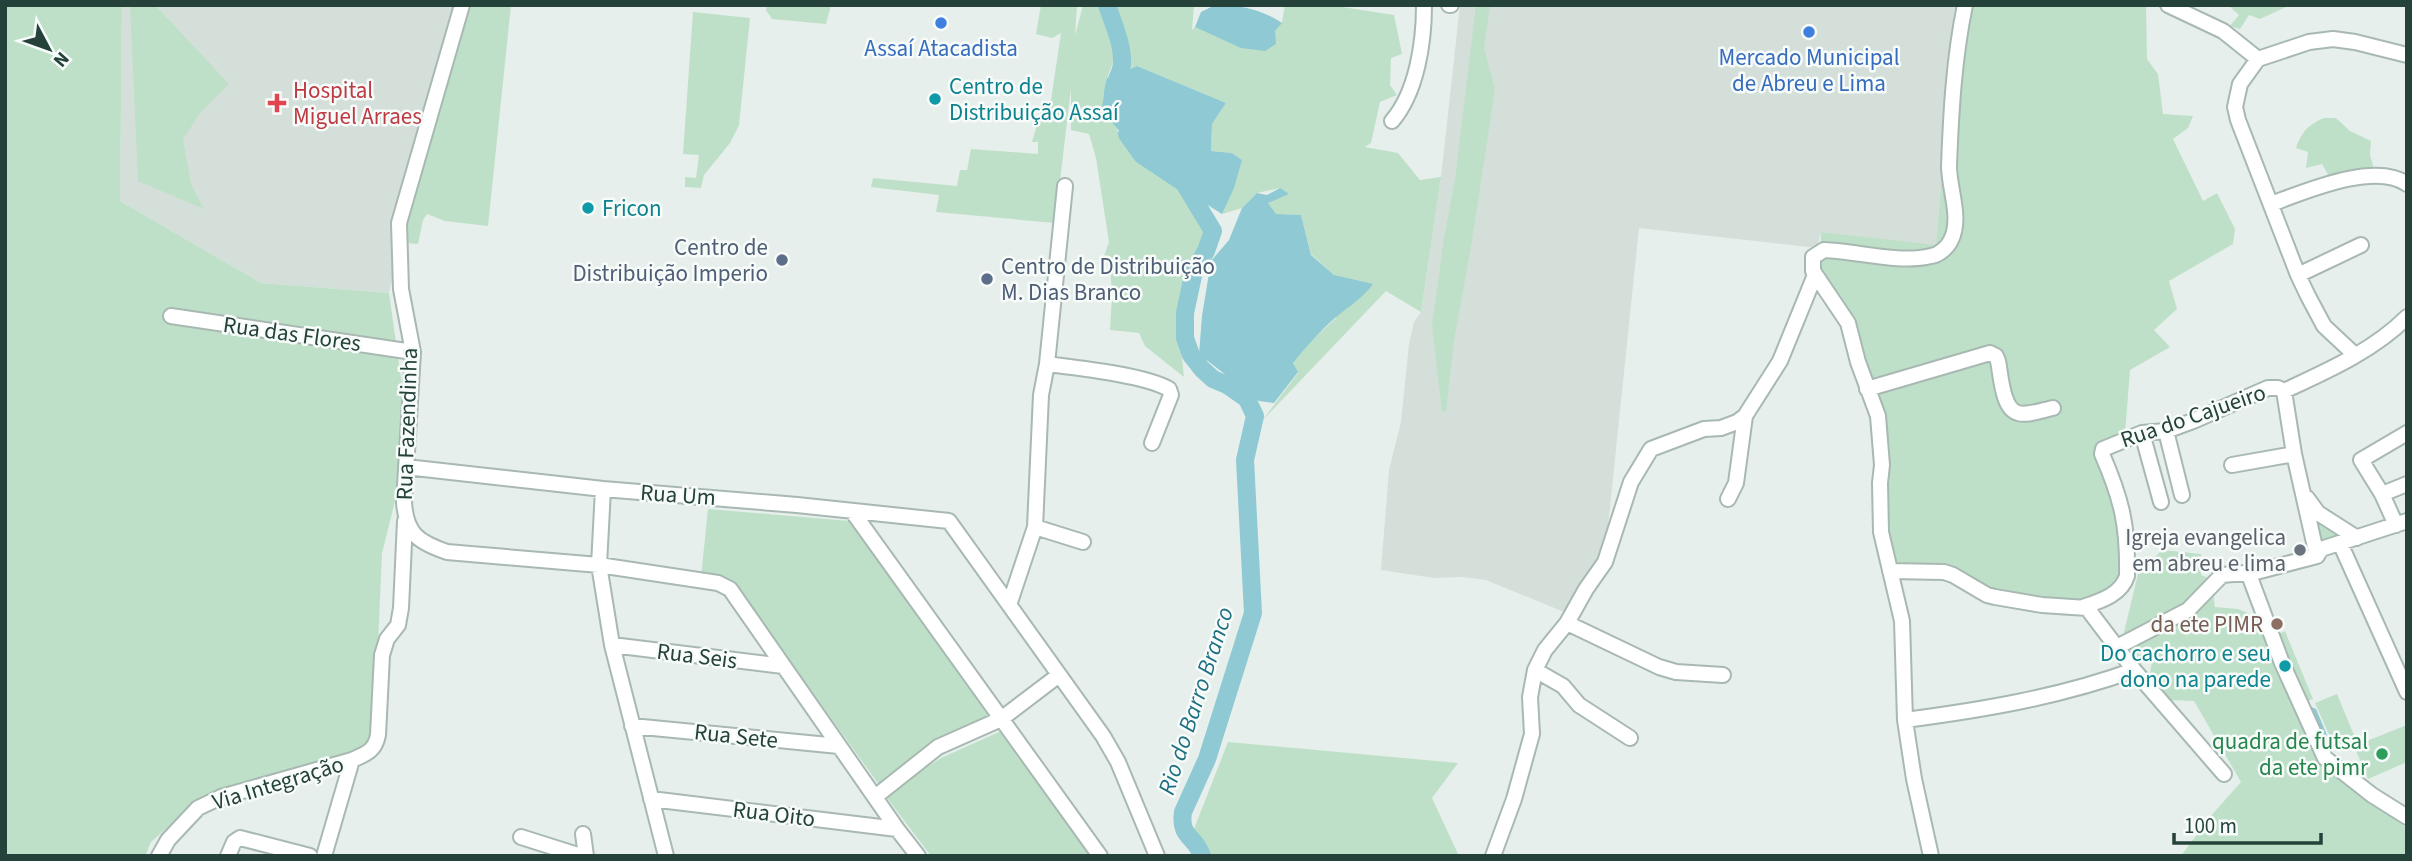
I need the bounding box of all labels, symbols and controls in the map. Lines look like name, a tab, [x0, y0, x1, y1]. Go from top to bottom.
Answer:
north arrow	[14, 14, 84, 84]
marker: Assaí Atacadista	[933, 15, 949, 31]
marker: Mercado Municipal de Abreu e Lima	[1801, 24, 1817, 40]
place label: Assaí Atacadista	[864, 32, 1018, 65]
place label: Mercado Municipal de Abreu e Lima	[1718, 41, 1900, 100]
text: N	[46, 46, 75, 73]
place label: Centro de Distribuição Assaí	[949, 70, 1120, 129]
place label: Hospital Miguel Arraes	[293, 74, 422, 133]
marker: Centro de Distribuição Assaí	[927, 91, 943, 107]
marker: Hospital Miguel Arraes	[267, 93, 287, 113]
place label: Fricon	[602, 192, 662, 225]
marker: Fricon	[580, 200, 596, 216]
place label: Centro de Distribuição Imperio	[572, 231, 768, 290]
place label: Centro de Distribuição M. Dias Branco	[1001, 250, 1215, 309]
marker: Centro de Distribuição Imperio	[774, 252, 790, 268]
marker: Centro de Distribuição M. Dias Branco	[979, 271, 995, 287]
street label: Rua das Flores	[221, 308, 363, 360]
street label: Rua Fazendinha	[388, 347, 426, 501]
street label: Rua do Cajueiro	[2116, 376, 2270, 456]
street label: Rua Um	[639, 476, 717, 514]
place label: Igreja evangelica em abreu e lima	[2125, 521, 2286, 580]
marker: Igreja evangelica em abreu e lima	[2292, 542, 2308, 558]
water label: Rio do Barro Branco	[1149, 603, 1243, 799]
place label: da ete PIMR	[2151, 608, 2263, 641]
marker: da ete PIMR	[2269, 616, 2285, 632]
street label: Rua Seis	[655, 635, 739, 677]
place label: Do cachorro e seu dono na parede	[2100, 637, 2271, 696]
marker: Do cachorro e seu dono na parede	[2277, 658, 2293, 674]
street label: Rua Sete	[692, 715, 780, 757]
place label: quadra de futsal da ete pimr	[2212, 725, 2369, 784]
marker: quadra de futsal da ete pimr	[2374, 746, 2390, 762]
street label: Via Integração	[208, 747, 348, 819]
street label: Rua Oito	[731, 793, 817, 835]
scale bar	[2174, 802, 2321, 846]
text: 100 m	[2184, 811, 2237, 841]

